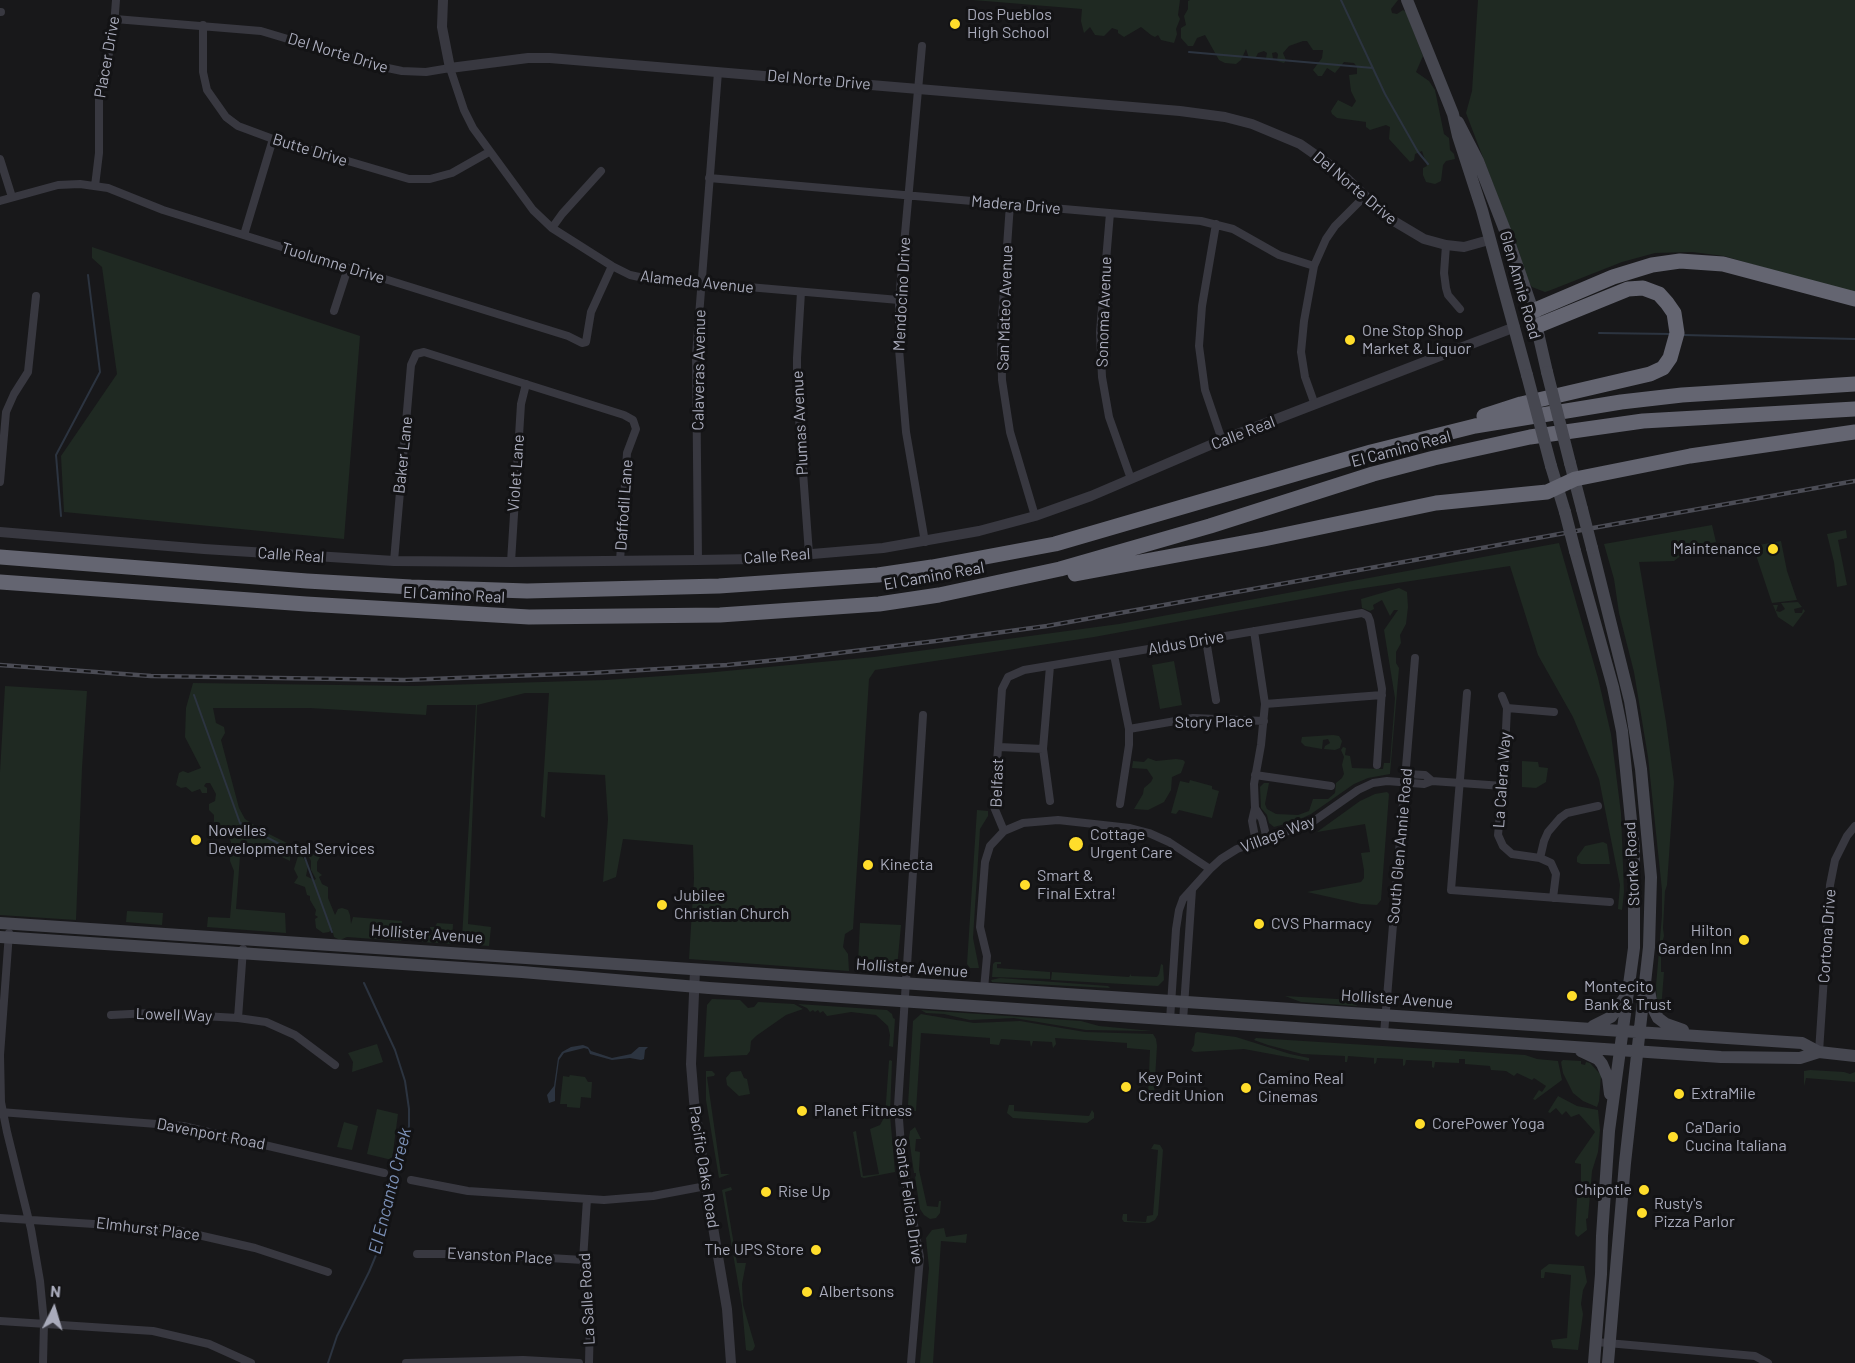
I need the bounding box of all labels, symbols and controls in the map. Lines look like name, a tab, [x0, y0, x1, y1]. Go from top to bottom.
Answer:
place label: Dos Pueblos High School	[967, 5, 1052, 43]
street label: Placer Drive	[90, 15, 124, 99]
marker: Dos Pueblos High School	[948, 17, 962, 31]
street label: Del Norte Drive	[286, 29, 390, 77]
street label: Del Norte Drive	[766, 66, 872, 94]
street label: Butte Drive	[270, 130, 350, 170]
street label: Del Norte Drive	[1309, 147, 1401, 229]
street label: Madera Drive	[970, 192, 1062, 218]
street label: Glen Annie Road	[1495, 229, 1545, 341]
street label: Mendocino Drive	[889, 236, 915, 352]
street label: Tuolumne Drive	[279, 238, 387, 288]
street label: San Mateo Avenue	[993, 245, 1017, 371]
street label: Sonoma Avenue	[1092, 256, 1116, 368]
street label: Alameda Avenue	[639, 266, 755, 298]
street label: Calaveras Avenue	[688, 309, 710, 431]
place label: One Stop Shop Market & Liquor	[1362, 321, 1471, 359]
marker: One Stop Shop Market & Liquor	[1343, 333, 1357, 347]
street label: Plumas Avenue	[788, 370, 812, 476]
street label: Calle Real	[1208, 412, 1278, 454]
street label: Baker Lane	[389, 415, 417, 495]
street label: El Camino Real	[1349, 427, 1453, 471]
street label: Violet Lane	[504, 434, 528, 512]
street label: Daffodil Lane	[611, 459, 637, 551]
place label: Maintenance	[1672, 539, 1761, 559]
marker: Maintenance	[1766, 542, 1780, 556]
street label: Calle Real	[257, 543, 325, 567]
street label: Calle Real	[743, 544, 811, 568]
street label: El Camino Real	[882, 558, 986, 594]
street label: El Camino Real	[403, 583, 505, 607]
street label: Aldus Drive	[1146, 627, 1226, 659]
street label: Story Place	[1175, 712, 1253, 732]
street label: La Calera Way	[1489, 731, 1515, 829]
street label: Belfast	[987, 758, 1007, 808]
street label: South Glen Annie Road	[1384, 767, 1416, 925]
street label: Village Way	[1238, 811, 1318, 857]
place label: Novelles Developmental Services	[208, 821, 375, 859]
street label: Storke Road	[1620, 821, 1644, 907]
place label: Cottage Urgent Care	[1090, 825, 1173, 863]
marker: Novelles Developmental Services	[189, 833, 203, 847]
marker: Cottage Urgent Care	[1067, 835, 1085, 853]
place label: Kinecta	[880, 855, 933, 875]
marker: Kinecta	[861, 858, 875, 872]
place label: Smart & Final Extra!	[1037, 866, 1116, 904]
marker: Smart & Final Extra!	[1018, 878, 1032, 892]
place label: Jubilee Christian Church	[674, 886, 789, 924]
street label: Cortona Drive	[1814, 888, 1840, 984]
marker: Jubilee Christian Church	[655, 898, 669, 912]
place label: CVS Pharmacy	[1271, 914, 1372, 934]
marker: CVS Pharmacy	[1252, 917, 1266, 931]
street label: Hollister Avenue	[370, 921, 484, 947]
place label: Hilton Garden Inn	[1658, 921, 1732, 959]
marker: Hilton Garden Inn	[1737, 933, 1751, 947]
street label: Hollister Avenue	[855, 955, 969, 981]
place label: Montecito Bank & Trust	[1584, 977, 1672, 1015]
street label: Hollister Avenue	[1340, 986, 1454, 1012]
marker: Montecito Bank & Trust	[1565, 989, 1579, 1003]
street label: Lowell Way	[135, 1004, 213, 1026]
place label: Key Point Credit Union	[1138, 1068, 1224, 1106]
place label: Camino Real Cinemas	[1258, 1069, 1344, 1107]
marker: Key Point Credit Union	[1119, 1080, 1133, 1094]
marker: Camino Real Cinemas	[1239, 1081, 1253, 1095]
place label: ExtraMile	[1691, 1084, 1756, 1104]
marker: ExtraMile	[1672, 1087, 1686, 1101]
place label: Planet Fitness	[814, 1101, 912, 1121]
street label: Pacific Oaks Road	[685, 1104, 723, 1230]
marker: Planet Fitness	[795, 1104, 809, 1118]
street label: Davenport Road	[155, 1114, 267, 1154]
place label: CorePower Yoga	[1432, 1114, 1545, 1134]
marker: CorePower Yoga	[1413, 1117, 1427, 1131]
place label: Ca'Dario Cucina Italiana	[1685, 1118, 1787, 1156]
water label: El Encanto Creek	[364, 1126, 416, 1256]
marker: Ca'Dario Cucina Italiana	[1666, 1130, 1680, 1144]
street label: Santa Felicia Drive	[891, 1137, 927, 1265]
place label: Chipotle	[1574, 1180, 1632, 1200]
place label: Rise Up	[778, 1182, 830, 1202]
marker: Chipotle	[1637, 1183, 1651, 1197]
marker: Rise Up	[759, 1185, 773, 1199]
place label: Rusty's Pizza Parlor	[1654, 1194, 1735, 1232]
marker: Rusty's Pizza Parlor	[1635, 1206, 1649, 1220]
street label: Elmhurst Place	[95, 1213, 201, 1245]
place label: The UPS Store	[704, 1240, 804, 1260]
marker: The UPS Store	[809, 1243, 823, 1257]
street label: Evanston Place	[447, 1244, 553, 1268]
street label: La Salle Road	[575, 1252, 599, 1346]
north arrow	[24, 1279, 84, 1339]
text: N	[49, 1281, 62, 1300]
place label: Albertsons	[819, 1282, 894, 1302]
marker: Albertsons	[800, 1285, 814, 1299]

